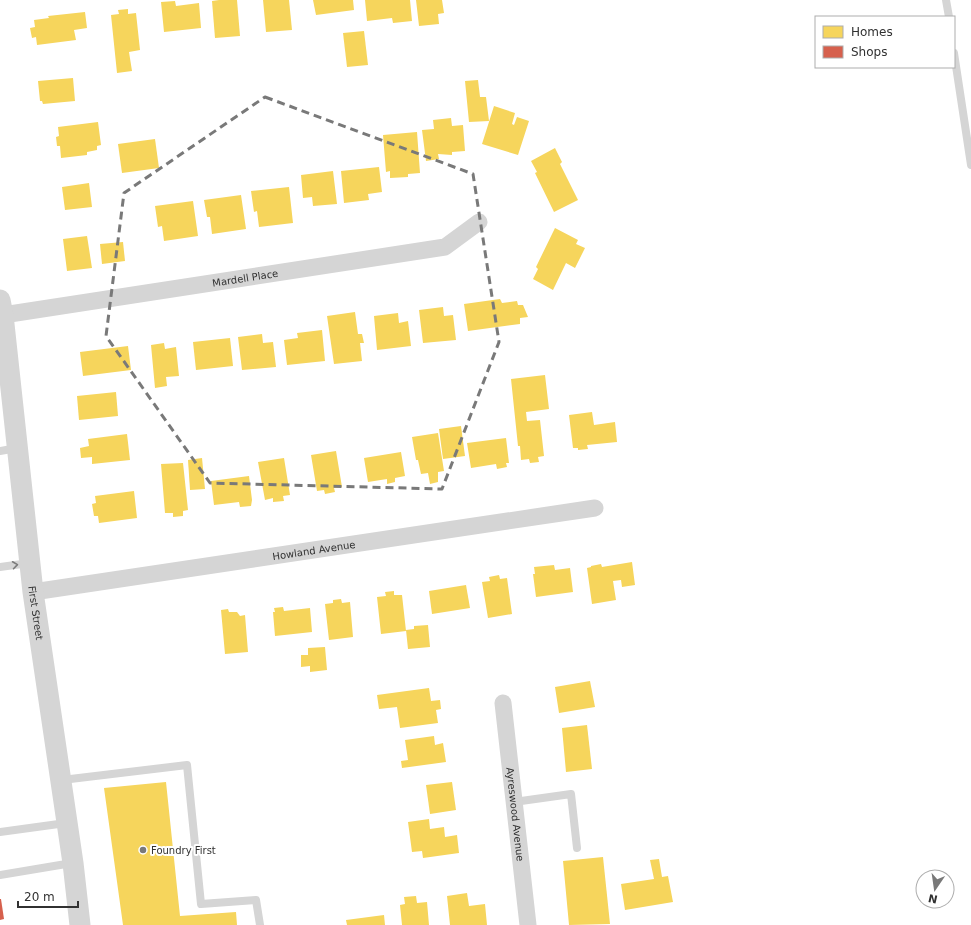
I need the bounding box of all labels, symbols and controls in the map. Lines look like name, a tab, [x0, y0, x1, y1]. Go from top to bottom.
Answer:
legend	[815, 16, 955, 68]
text: Homes	[851, 25, 893, 39]
text: Shops	[851, 45, 887, 59]
street label: Mardell Place	[211, 268, 279, 289]
street label: Howland Avenue	[272, 539, 356, 562]
one-way arrow	[12, 561, 18, 570]
street label: First Street	[26, 585, 45, 641]
street label: Ayreswood Avenue	[504, 767, 526, 862]
marker: Foundry First	[138, 845, 148, 855]
place label: Foundry First	[151, 845, 216, 856]
north arrow	[915, 869, 955, 909]
scale bar	[18, 883, 78, 909]
text: 20 m	[24, 890, 55, 904]
text: N	[927, 891, 939, 906]

